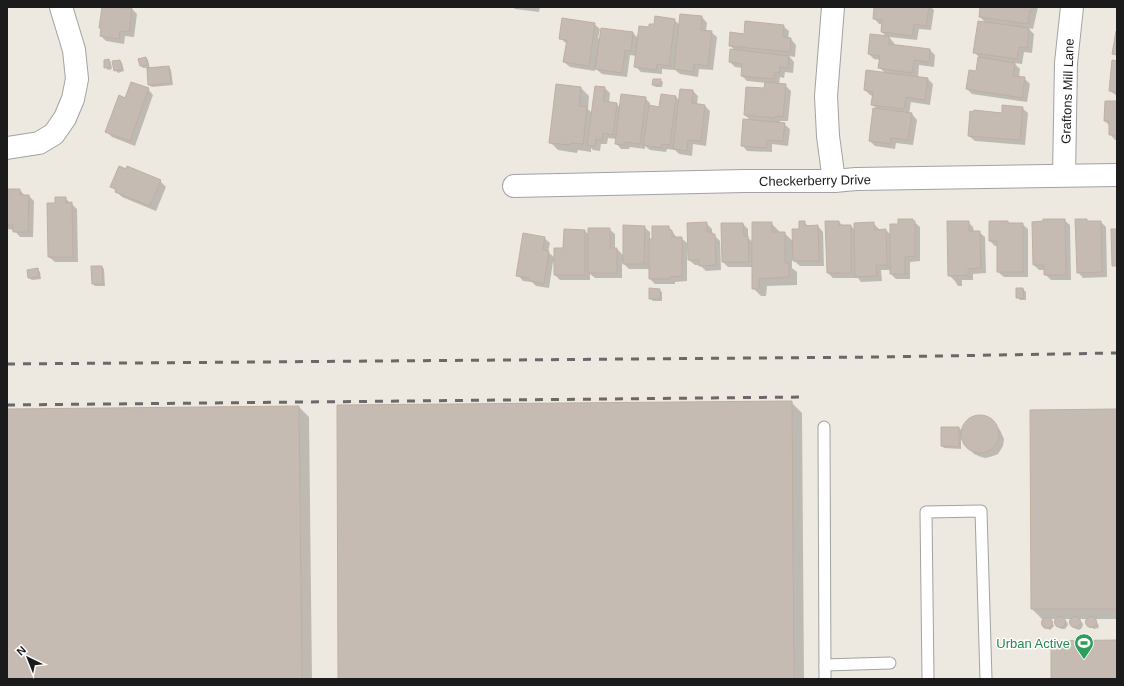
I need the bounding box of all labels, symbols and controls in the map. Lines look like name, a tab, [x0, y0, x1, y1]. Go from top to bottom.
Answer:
street label: Graftons Mill Lane	[1058, 38, 1077, 144]
street label: Checkerberry Drive	[759, 172, 871, 189]
sports icon: Urban Active	[1073, 632, 1095, 660]
place label: Urban Active	[996, 636, 1070, 651]
north arrow	[8, 638, 48, 678]
text: N	[14, 644, 28, 658]

